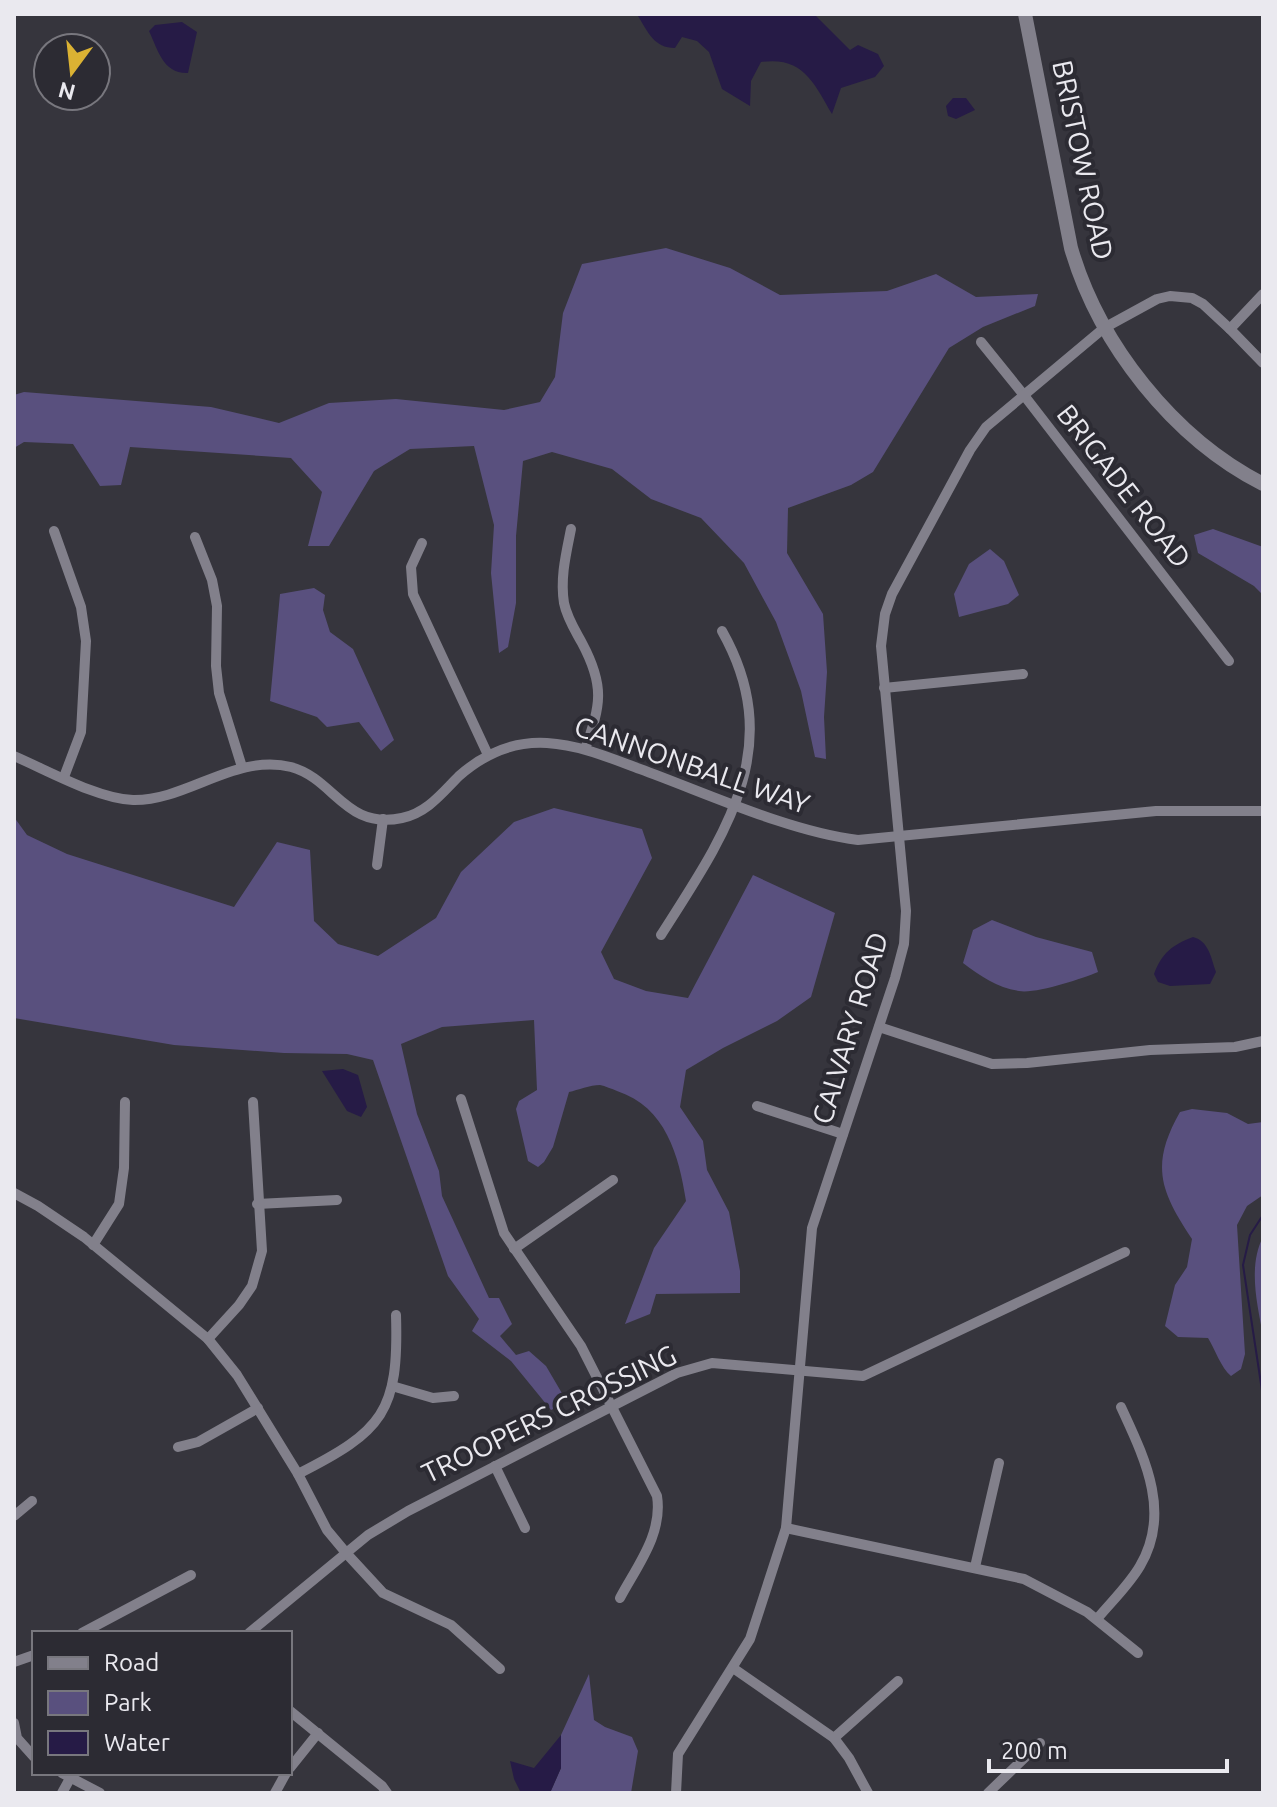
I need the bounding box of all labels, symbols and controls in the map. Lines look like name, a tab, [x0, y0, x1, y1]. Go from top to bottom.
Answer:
north arrow	[32, 32, 112, 112]
street label: BRISTOW ROAD	[1047, 57, 1120, 262]
text: N	[56, 78, 78, 106]
street label: BRIGADE ROAD	[1051, 398, 1198, 573]
street label: CANNONBALL WAY	[571, 710, 814, 819]
street label: CALVARY ROAD	[806, 928, 893, 1128]
street label: TROOPERS CROSSING	[417, 1339, 681, 1489]
legend	[32, 1631, 292, 1775]
text: Road	[104, 1649, 159, 1676]
text: Park	[104, 1689, 152, 1716]
scale bar	[989, 1723, 1227, 1773]
text: Water	[104, 1729, 170, 1756]
text: 200 m	[1001, 1737, 1068, 1764]

